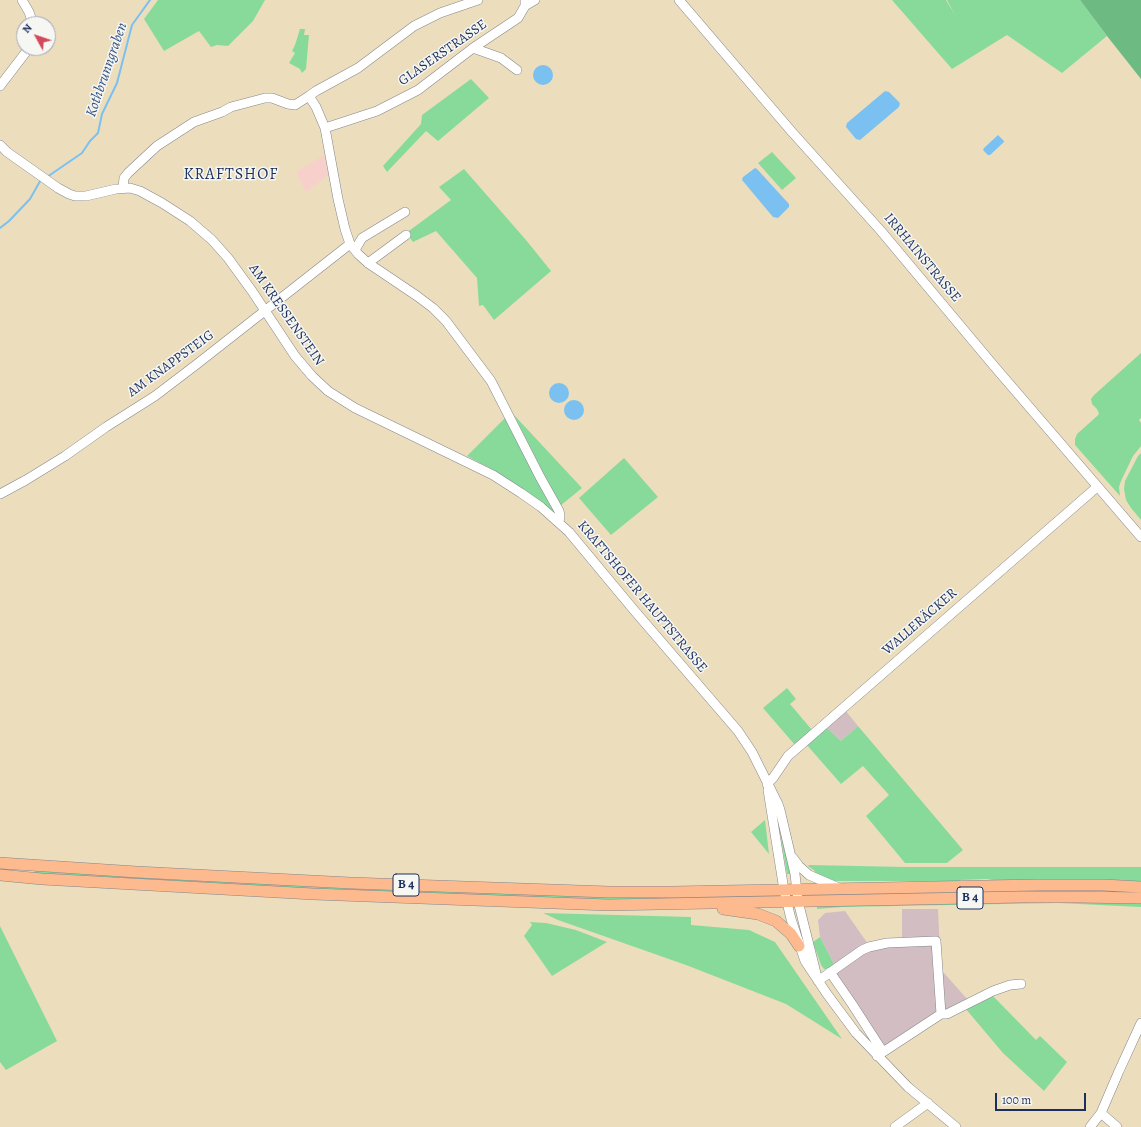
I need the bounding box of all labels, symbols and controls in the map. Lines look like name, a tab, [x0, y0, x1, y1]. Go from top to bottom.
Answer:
north arrow	[16, 16, 56, 56]
street label: GLASERSTRASSE	[396, 16, 490, 90]
water label: Kothbrunngraben	[82, 20, 132, 120]
text: N	[19, 21, 36, 37]
district label: KRAFTSHOF	[184, 165, 278, 185]
street label: IRRHAINSTRASSE	[880, 210, 964, 306]
street label: AM KRESSENSTEIN	[245, 261, 327, 369]
street label: AM KNAPPSTEIG	[124, 327, 218, 401]
street label: KRAFTSHOFER HAUPTSTRASSE	[574, 518, 710, 676]
street label: WALLERÄCKER	[879, 585, 961, 659]
road number: B 4	[393, 874, 419, 896]
road number: B 4	[957, 887, 983, 909]
scale bar	[997, 1085, 1088, 1111]
text: 100 m	[1002, 1092, 1031, 1108]

